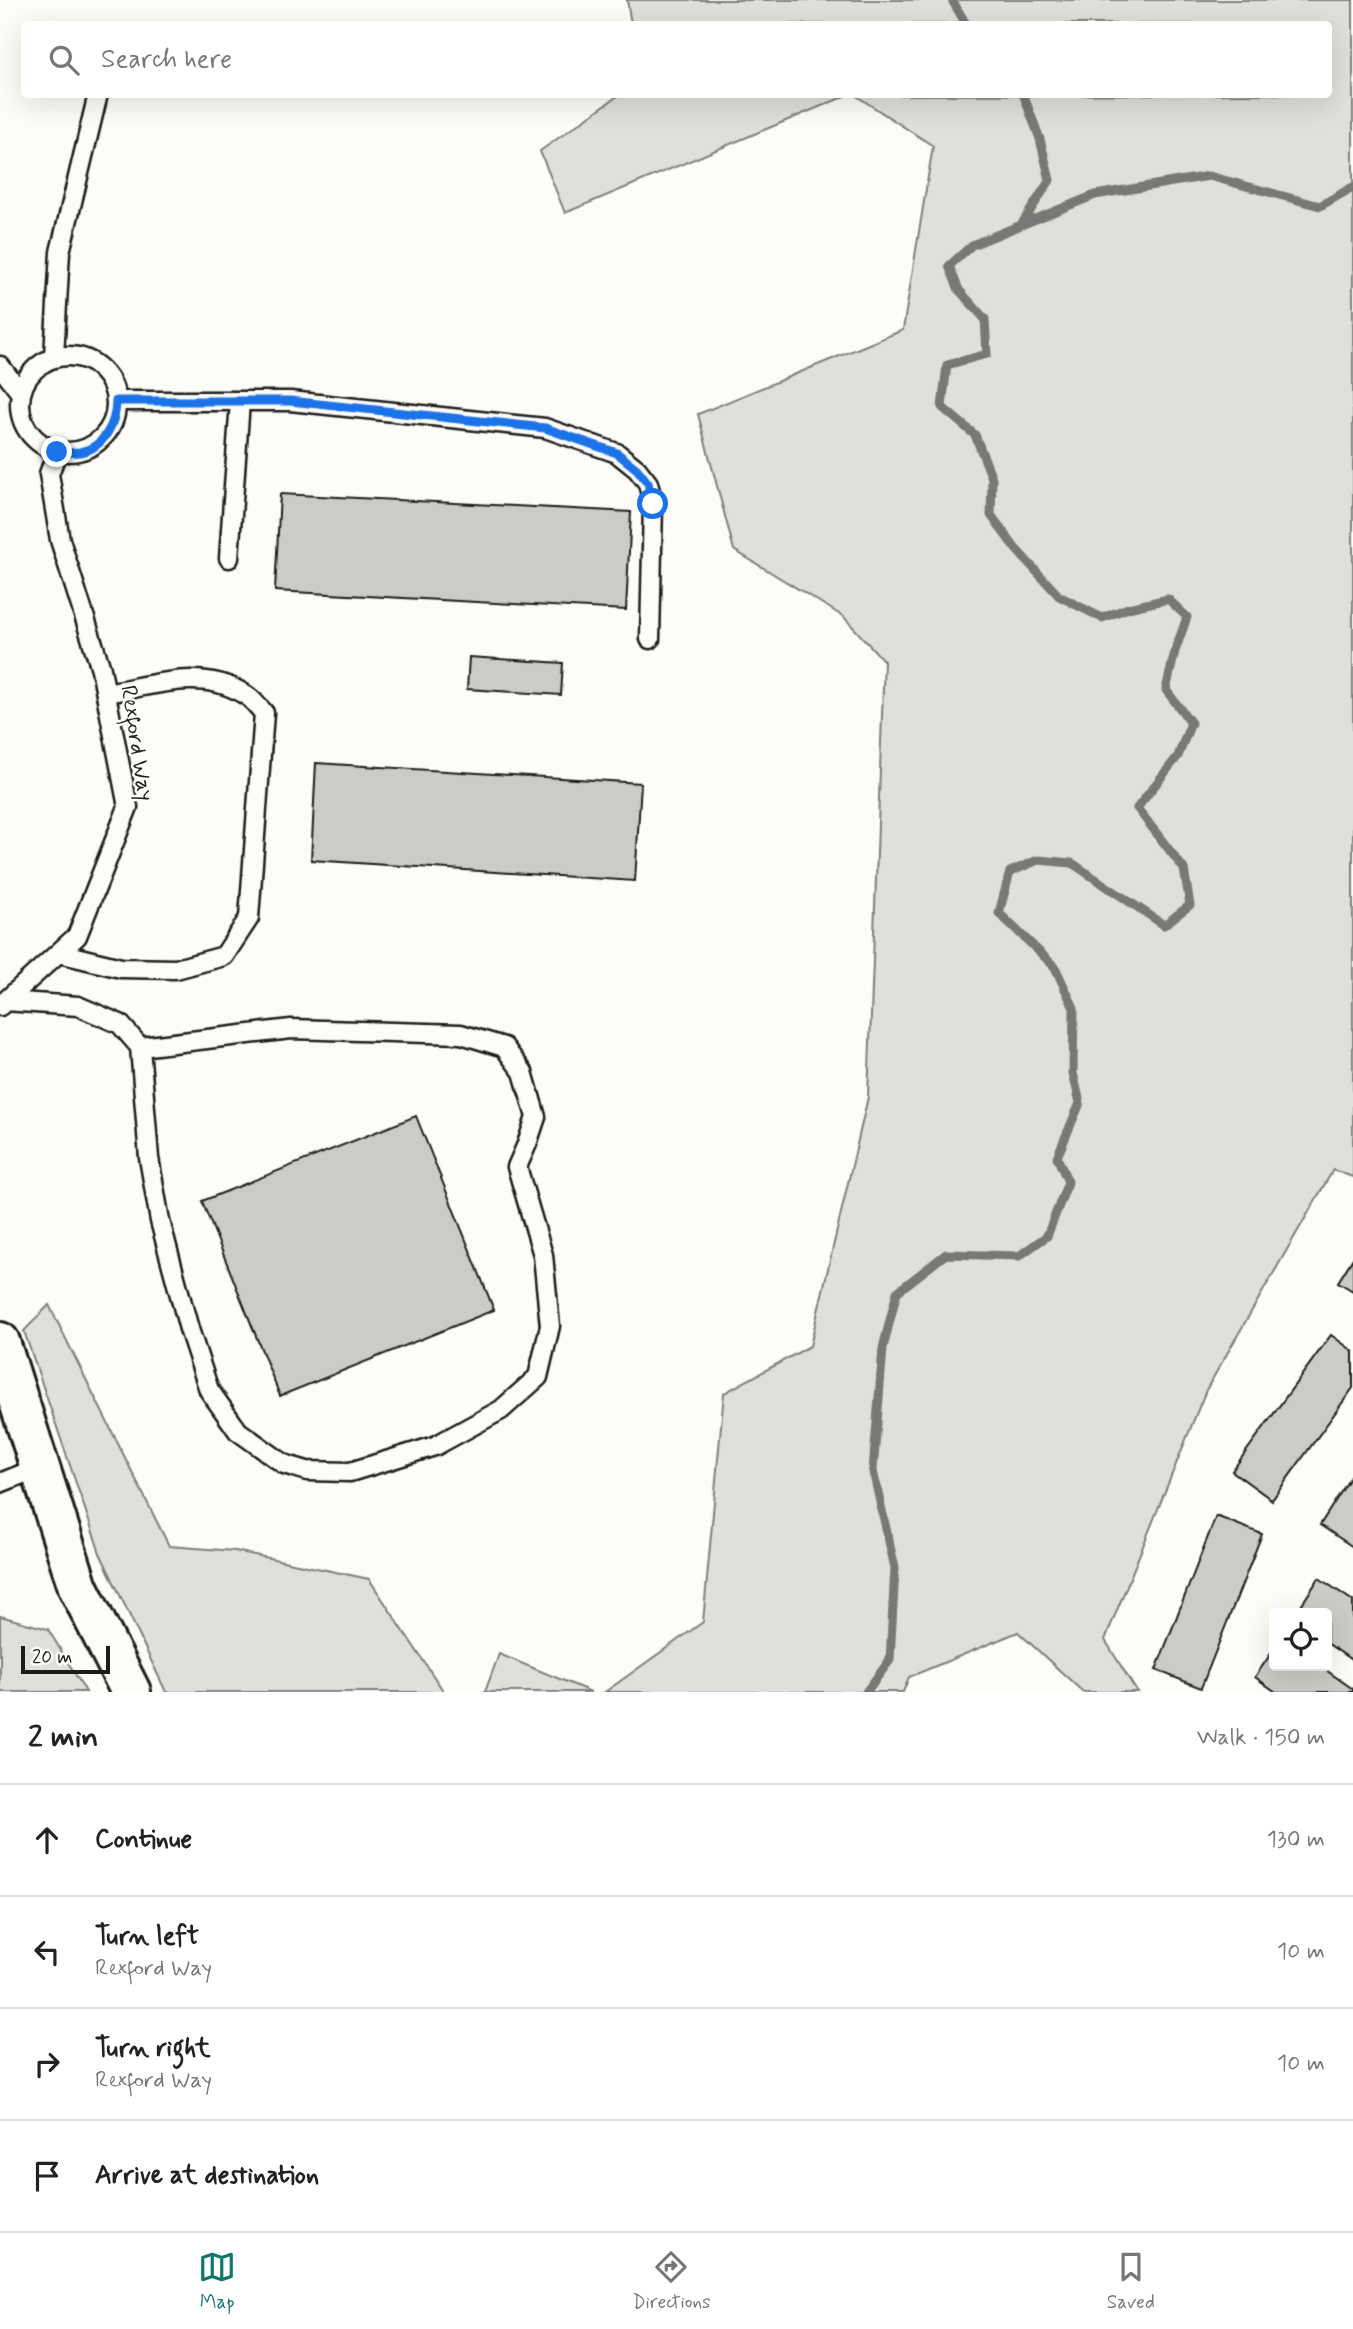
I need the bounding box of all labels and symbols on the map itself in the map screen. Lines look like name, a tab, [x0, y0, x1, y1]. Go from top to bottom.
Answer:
route end	[41, 436, 72, 467]
route start	[637, 488, 668, 519]
street label: Rexford Way	[111, 683, 160, 804]
scale bar	[21, 1643, 110, 1675]

